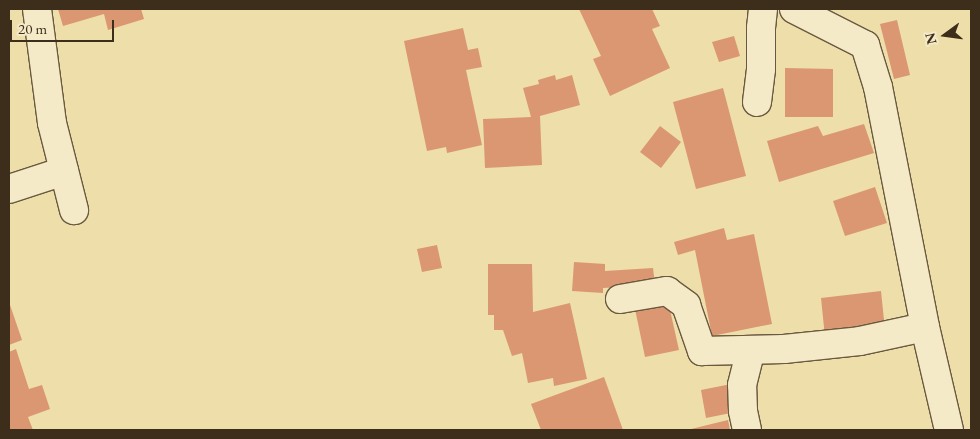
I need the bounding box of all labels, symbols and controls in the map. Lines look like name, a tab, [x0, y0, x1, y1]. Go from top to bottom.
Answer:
scale bar	[12, 10, 116, 42]
north arrow	[920, 10, 970, 60]
text: 20 m	[18, 19, 47, 38]
text: N	[920, 31, 941, 46]

